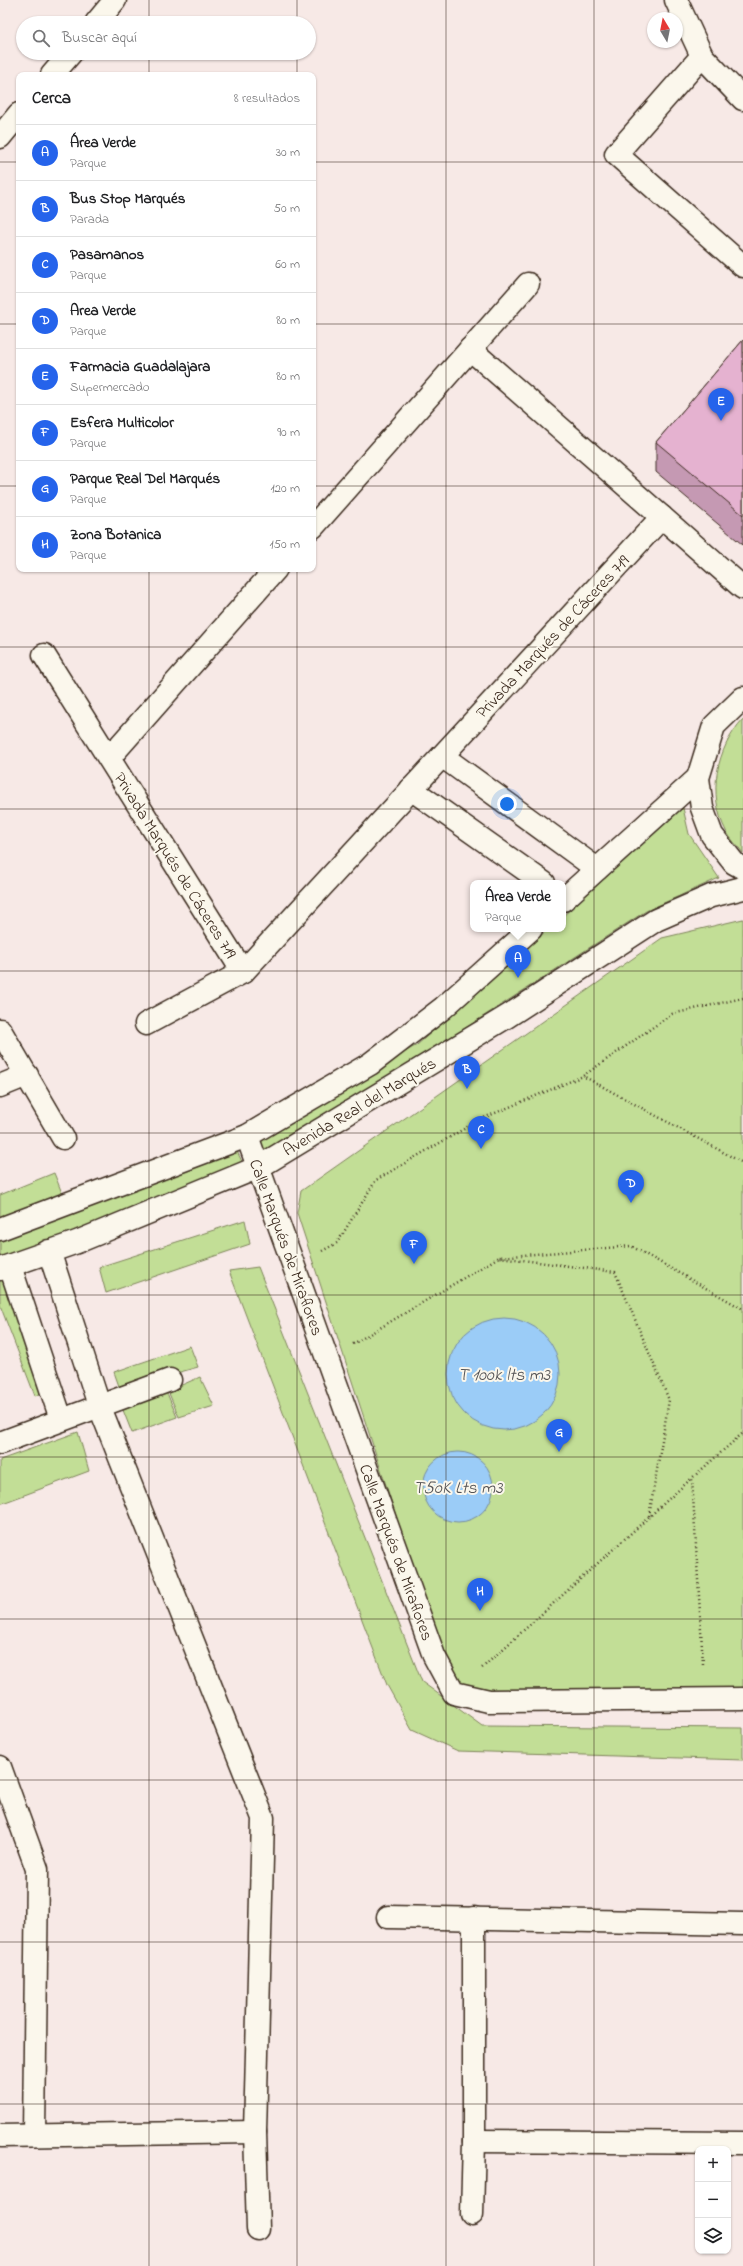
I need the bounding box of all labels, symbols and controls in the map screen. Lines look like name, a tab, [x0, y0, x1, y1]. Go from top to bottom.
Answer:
north arrow	[647, 12, 683, 48]
search box	[16, 16, 316, 60]
icon: search	[30, 27, 52, 49]
text: Buscar aquí	[62, 27, 137, 49]
text: Cerca	[32, 86, 71, 111]
text: 8 resultados	[234, 89, 300, 108]
text: Área Verde	[70, 132, 136, 154]
text: A	[41, 143, 49, 162]
text: 30 m	[276, 143, 300, 162]
text: Parque	[70, 154, 106, 173]
text: Bus Stop Marqués	[70, 188, 185, 210]
text: B	[41, 199, 49, 218]
text: 50 m	[274, 199, 300, 218]
text: Parada	[70, 210, 109, 229]
text: Pasamanos	[70, 244, 144, 266]
text: C	[41, 255, 49, 274]
text: 60 m	[275, 255, 300, 274]
text: Parque	[70, 266, 106, 285]
text: Area Verde	[70, 300, 136, 322]
text: D	[40, 311, 50, 330]
text: 80 m	[276, 311, 300, 330]
text: Parque	[70, 322, 106, 341]
text: Farmacia Guadalajara	[70, 356, 210, 378]
text: E	[41, 367, 49, 386]
text: 80 m	[276, 367, 300, 386]
text: Supermercado	[70, 378, 149, 397]
pin: E	[708, 388, 734, 421]
text: Esfera Multicolor	[70, 412, 174, 434]
text: F	[41, 423, 49, 442]
text: 90 m	[277, 423, 300, 442]
text: Parque	[70, 434, 106, 453]
text: Parque Real Del Marqués	[70, 468, 220, 490]
text: G	[41, 479, 49, 498]
text: 120 m	[270, 479, 300, 498]
text: Parque	[70, 490, 106, 509]
text: Zona Botanica	[70, 524, 161, 546]
text: H	[41, 535, 49, 554]
text: 150 m	[269, 535, 300, 554]
text: Parque	[70, 546, 106, 565]
street label: Privada Marqués de Cáceres 719	[470, 550, 636, 724]
street label: Privada Marqués de Cáceres 719	[107, 768, 242, 964]
your location	[497, 794, 517, 814]
popup	[470, 880, 566, 932]
text: Área Verde	[485, 886, 551, 908]
text: Parque	[485, 908, 521, 927]
pin: A	[505, 945, 531, 978]
street label: Avenida Real del Marqués	[278, 1052, 441, 1163]
pin: B	[454, 1056, 480, 1089]
pin: C	[468, 1116, 494, 1149]
street label: Calle Marqués de Miraflores	[242, 1156, 329, 1339]
pin: D	[618, 1170, 644, 1203]
pin: F	[401, 1231, 427, 1264]
water label: T 100k lts m3	[458, 1363, 551, 1389]
pin: G	[546, 1419, 572, 1452]
street label: Calle Marqués de Miraflores	[352, 1461, 439, 1644]
water label: T50K Lts m3	[413, 1476, 503, 1502]
pin: H	[467, 1578, 493, 1611]
map controls	[695, 2146, 731, 2254]
button: +	[695, 2146, 731, 2182]
button: −	[695, 2182, 731, 2218]
button: layers	[695, 2218, 731, 2254]

